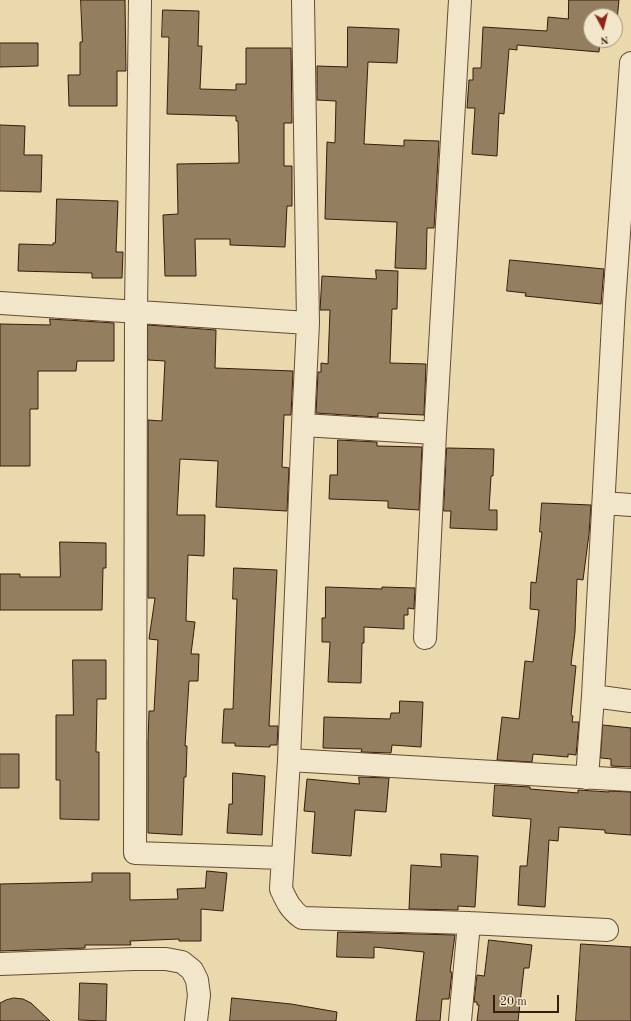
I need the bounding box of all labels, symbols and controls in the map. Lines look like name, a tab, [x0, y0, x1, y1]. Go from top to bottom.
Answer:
north arrow	[583, 8, 623, 48]
text: N	[600, 33, 609, 45]
scale bar	[495, 987, 561, 1013]
text: 20 m	[500, 996, 527, 1008]

